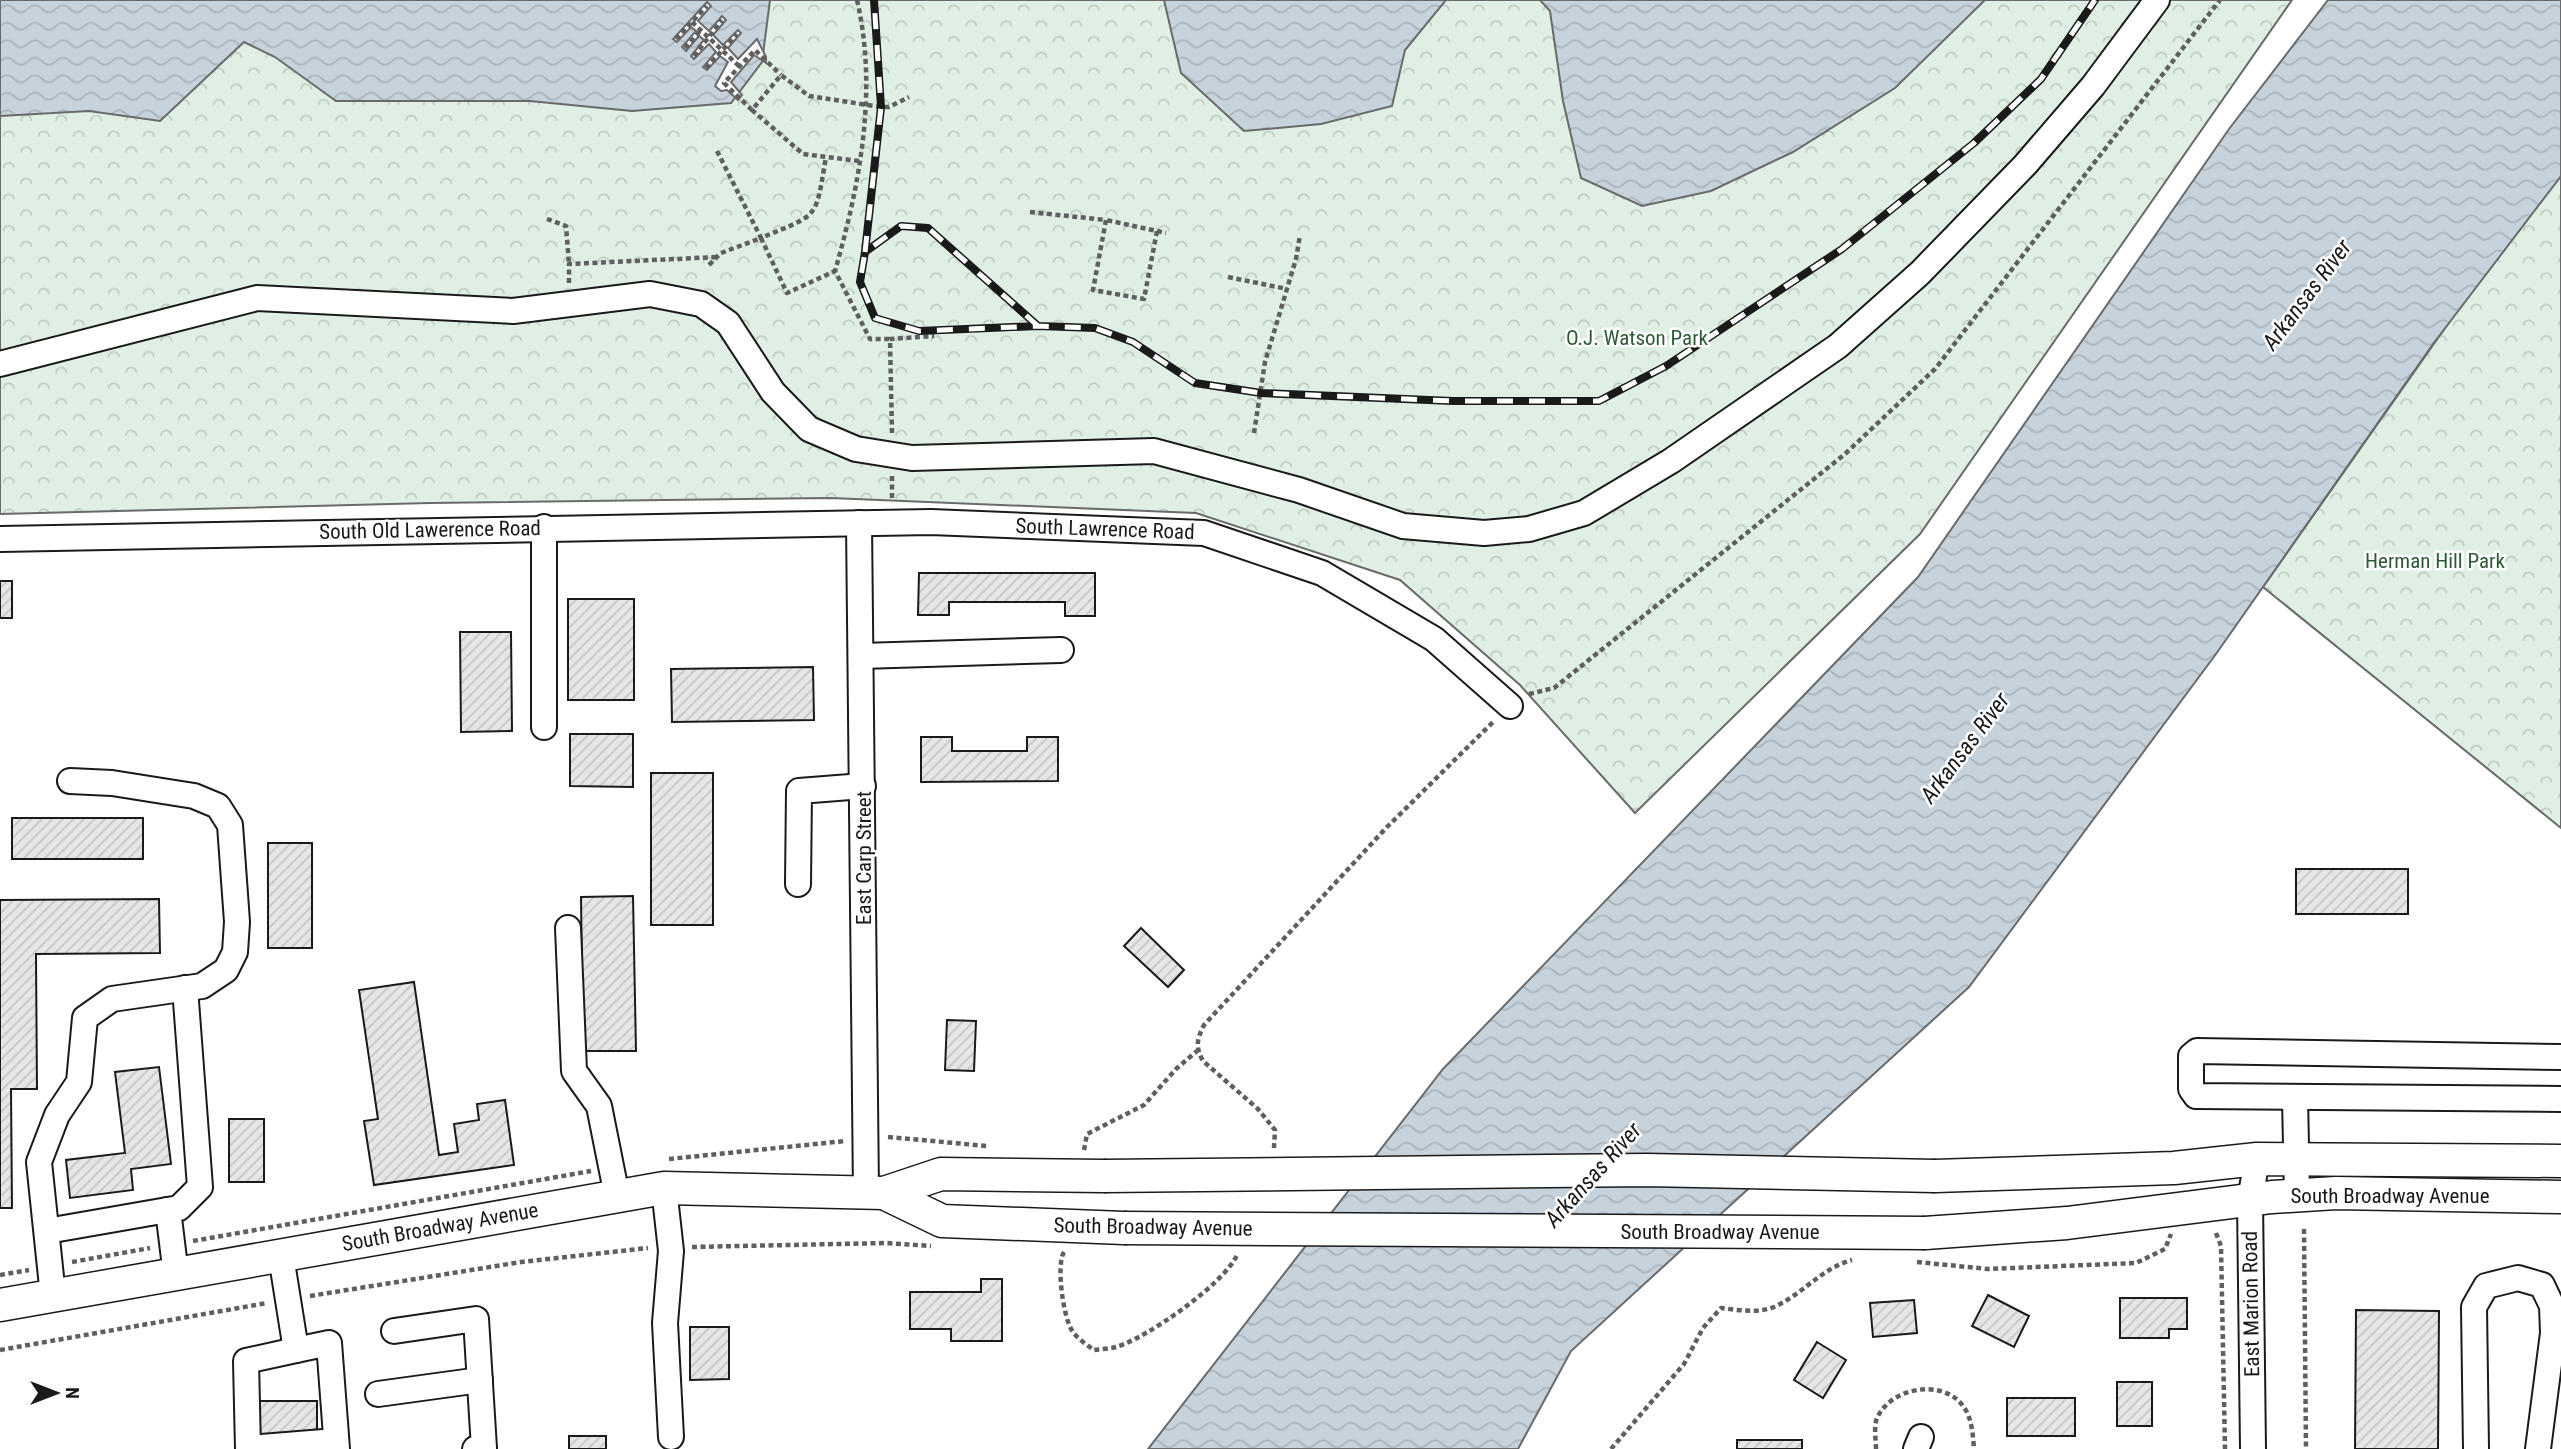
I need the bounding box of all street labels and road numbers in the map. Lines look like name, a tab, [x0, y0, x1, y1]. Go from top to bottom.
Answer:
street label: South Lawrence Road	[1015, 514, 1195, 544]
street label: South Old Lawerence Road	[319, 516, 541, 544]
street label: East Carp Street	[852, 791, 876, 925]
street label: South Broadway Avenue	[2290, 1184, 2490, 1208]
street label: South Broadway Avenue	[340, 1198, 540, 1256]
street label: South Broadway Avenue	[1053, 1213, 1253, 1241]
street label: South Broadway Avenue	[1620, 1220, 1820, 1244]
street label: East Marion Road	[2238, 1231, 2264, 1377]

